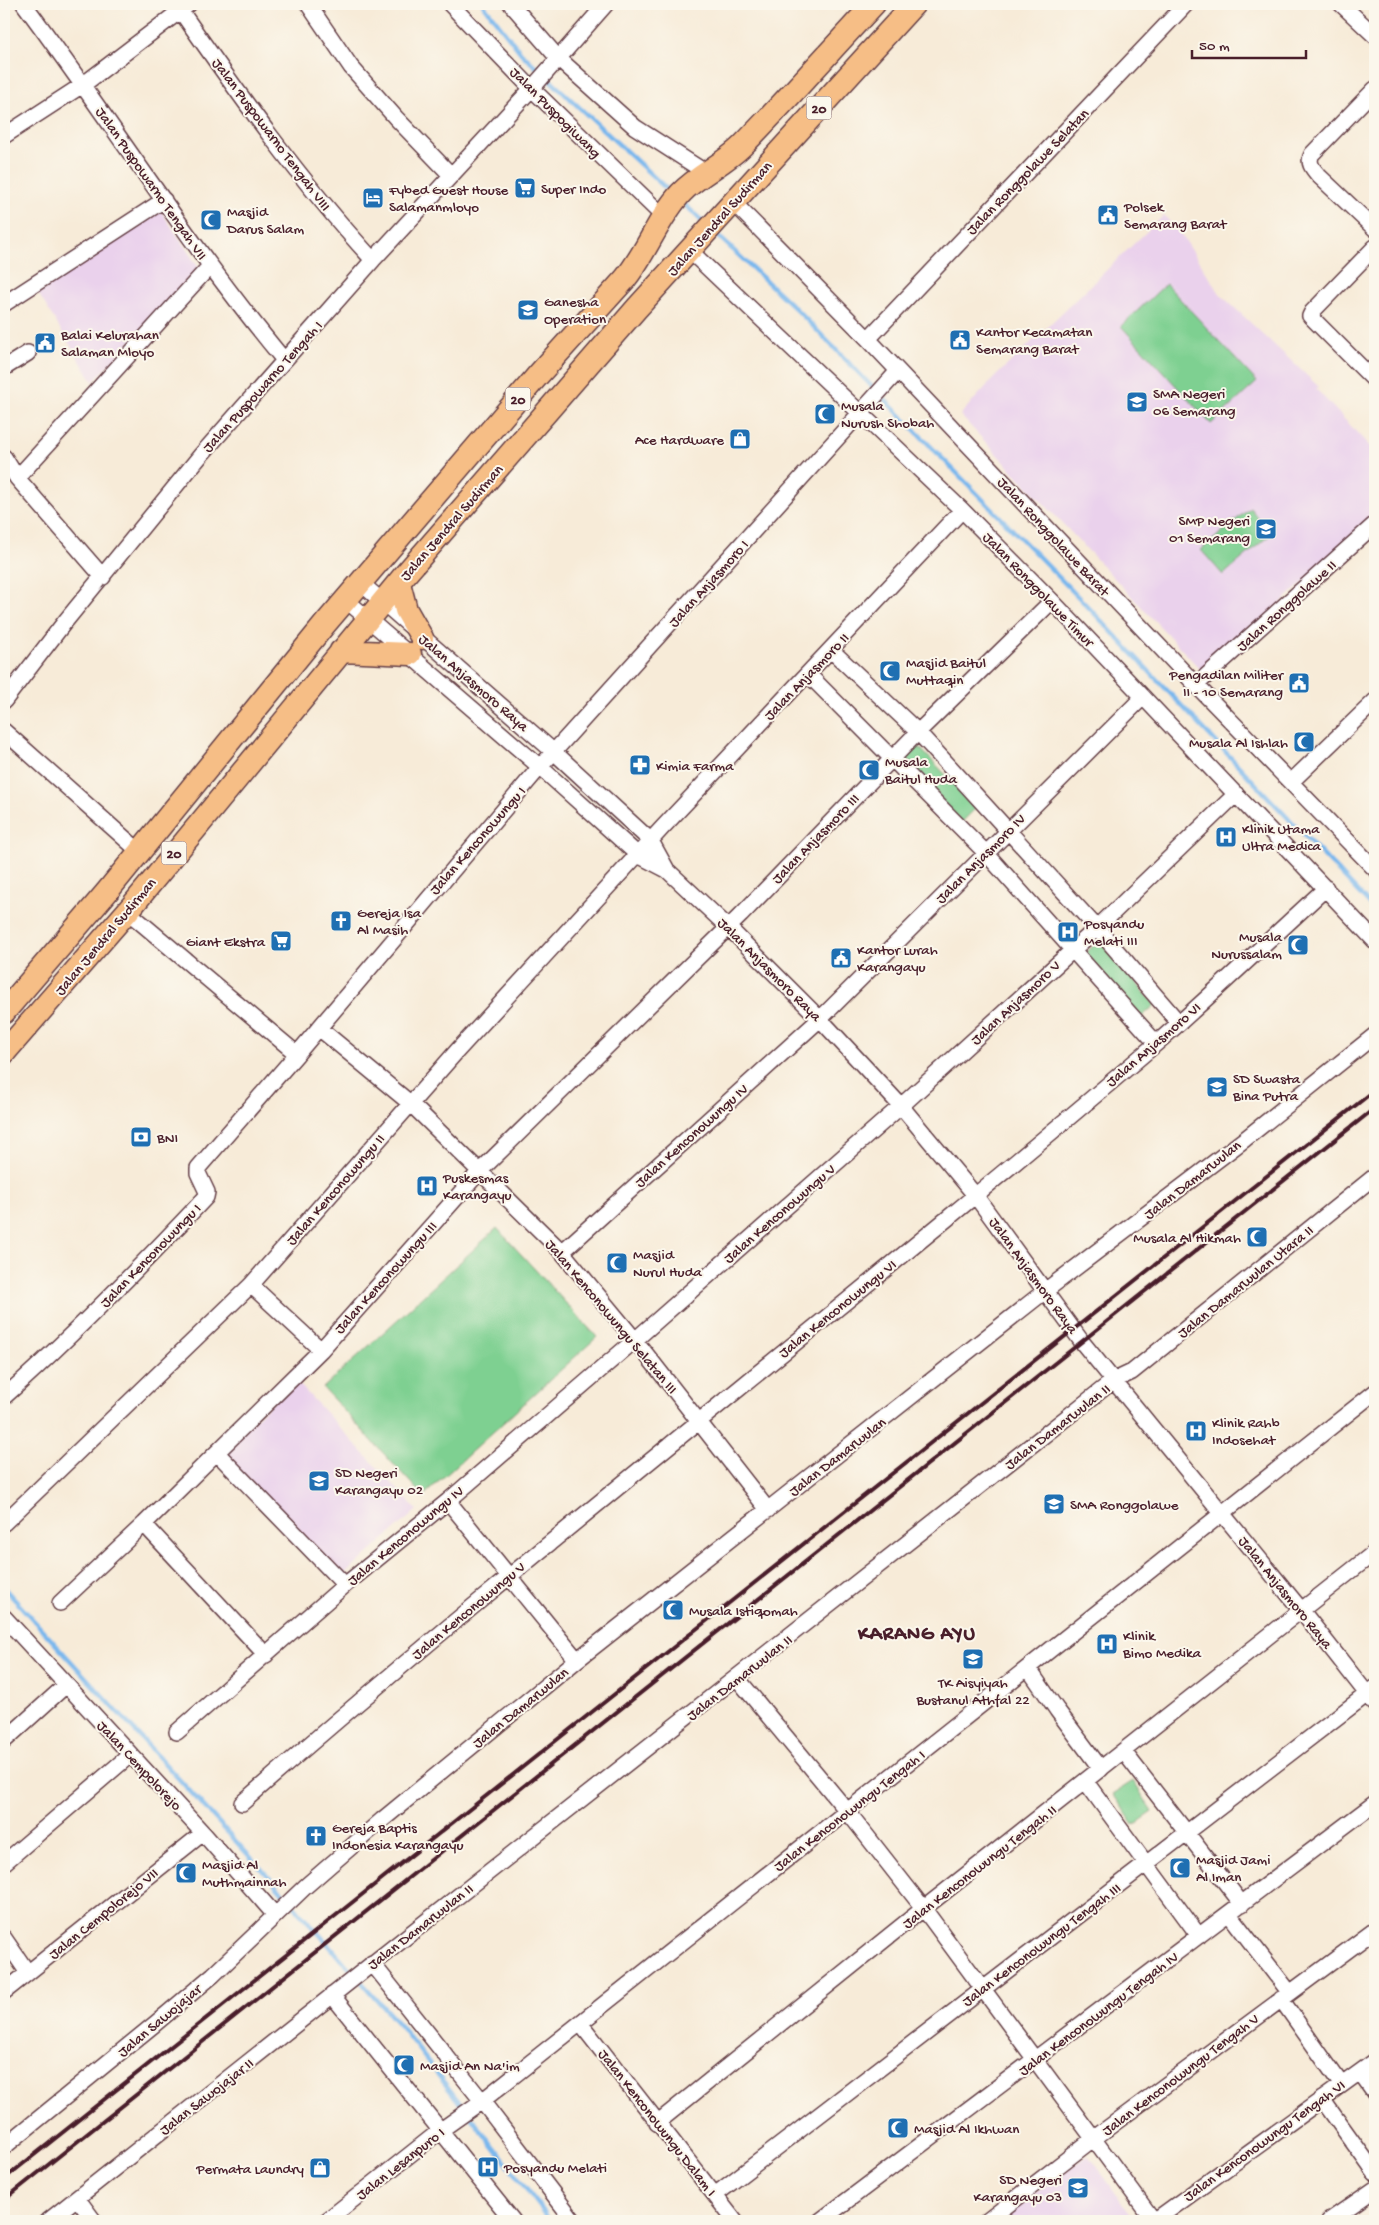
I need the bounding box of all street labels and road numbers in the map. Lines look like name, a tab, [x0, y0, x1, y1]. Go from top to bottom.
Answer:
street label: Jalan Puspowarno Tengah VIII	[207, 55, 334, 215]
street label: Jalan Puspogiwang	[505, 64, 604, 163]
road number: 20	[806, 96, 832, 120]
street label: Jalan Puspowarno Tengah VII	[91, 104, 210, 264]
street label: Jalan Ronggolawe Selatan	[963, 105, 1093, 239]
street label: Jalan Jendral Sudirman	[664, 158, 777, 280]
street label: Jalan Puspowarno Tengah I	[200, 318, 327, 457]
road number: 20	[506, 388, 530, 410]
street label: Jalan Jendral Sudirman	[397, 462, 508, 585]
street label: Jalan Ronggolawe Barat	[993, 474, 1114, 602]
street label: Jalan Ronggolawe Timur	[978, 529, 1098, 653]
street label: Jalan Anjasmoro I	[666, 537, 753, 632]
street label: Jalan Ronggolawe II	[1234, 557, 1341, 656]
street label: Jalan Anjasmoro II	[761, 630, 854, 725]
street label: Jalan Anjasmoro Raya	[414, 631, 532, 737]
street label: Jalan Kenconowungu I	[426, 783, 531, 899]
street label: Jalan Anjasmoro III	[769, 790, 864, 888]
street label: Jalan Anjasmoro IV	[933, 811, 1030, 908]
road number: 20	[162, 841, 186, 864]
street label: Jalan Jendral Sudirman	[52, 875, 161, 1000]
street label: Jalan Anjasmoro Raya	[713, 915, 825, 1027]
street label: Jalan Anjasmoro V	[968, 957, 1065, 1050]
street label: Jalan Anjasmoro VI	[1103, 999, 1205, 1092]
street label: Jalan Kenconowungu IV	[632, 1081, 753, 1192]
street label: Jalan Kenconowungu II	[283, 1131, 390, 1250]
street label: Jalan Damarwulan	[1141, 1137, 1245, 1224]
street label: Jalan Kenconowungu V	[721, 1161, 840, 1268]
street label: Jalan Kenconowungu I	[97, 1200, 206, 1312]
street label: Jalan Anjasmoro Raya	[984, 1214, 1081, 1339]
street label: Jalan Kenconowungu III	[331, 1218, 442, 1338]
street label: Jalan Damarwulan Utara II	[1175, 1222, 1318, 1343]
street label: Jalan Kenconowungu Selatan III	[540, 1236, 681, 1398]
street label: Jalan Kenconowungu VI	[776, 1257, 901, 1363]
street label: Jalan Damarwulan II	[1002, 1381, 1115, 1474]
street label: Jalan Damarwulan	[786, 1414, 890, 1501]
street label: Jalan Kenconowungu IV	[344, 1483, 468, 1590]
street label: Jalan Anjasmoro Raya	[1233, 1533, 1336, 1654]
street label: Jalan Kenconowungu V	[409, 1559, 530, 1664]
street label: Jalan Damarwulan II	[684, 1632, 797, 1725]
street label: Jalan Damarwulan	[470, 1664, 573, 1753]
street label: Jalan Cempolorejo	[92, 1718, 185, 1815]
street label: Jalan Kenconowungu Tengah I	[771, 1747, 930, 1876]
street label: Jalan Kenconowungu Tengah II	[900, 1802, 1061, 1933]
street label: Jalan Cempolorejo VII	[46, 1865, 163, 1964]
street label: Jalan Kenconowungu Tengah III	[959, 1880, 1125, 2011]
street label: Jalan Damarwulan II	[365, 1881, 478, 1974]
street label: Jalan Kenconowungu Tengah IV	[1016, 1949, 1183, 2081]
street label: Jalan Sawojajar	[115, 1980, 207, 2062]
street label: Jalan Kenconowungu Tengah V	[1099, 2011, 1263, 2141]
street label: Jalan Kenconowungu Dalam I	[593, 2046, 720, 2200]
street label: Jalan Sawojajar II	[156, 2055, 258, 2140]
street label: Jalan Kenconowungu Tengah VI	[1181, 2077, 1350, 2206]
street label: Jalan Lesanpuro I	[353, 2124, 449, 2205]

